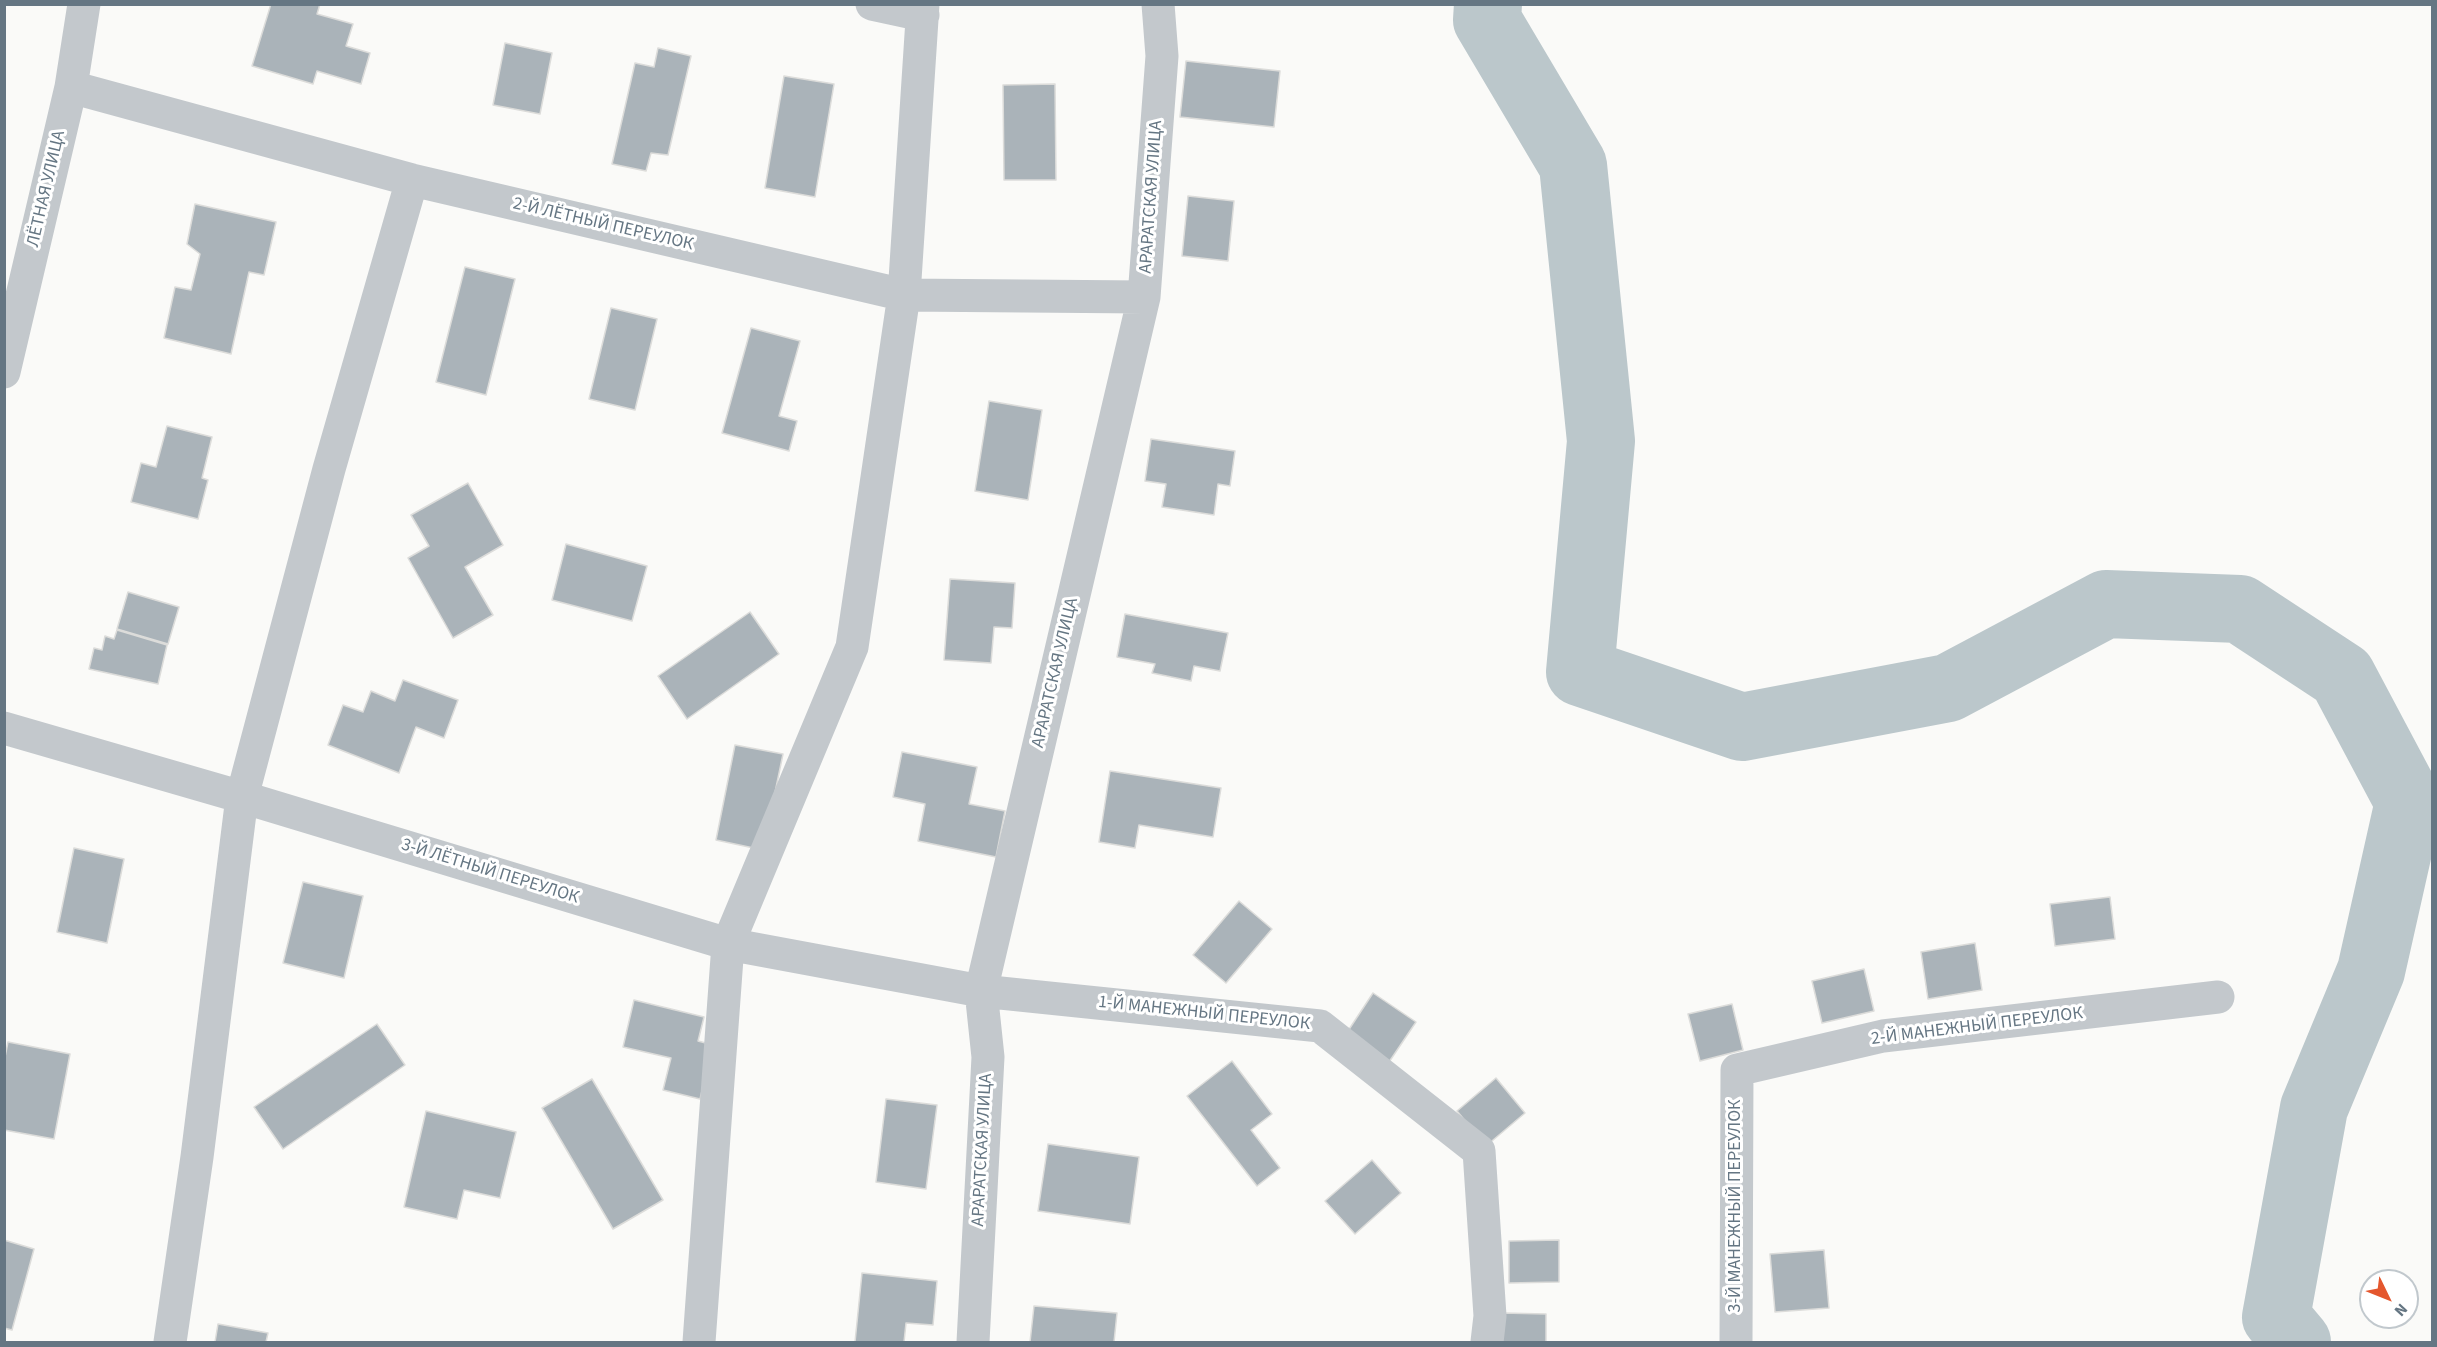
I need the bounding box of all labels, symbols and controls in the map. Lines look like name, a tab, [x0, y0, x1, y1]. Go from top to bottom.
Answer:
street label: АРАРАТСКАЯ УЛИЦА	[1136, 120, 1168, 274]
street label: ЛЁТНАЯ УЛИЦА	[23, 129, 71, 249]
street label: 2-Й ЛЁТНЫЙ ПЕРЕУЛОК	[511, 194, 695, 256]
street label: АРАРАТСКАЯ УЛИЦА	[1028, 596, 1084, 750]
street label: 3-Й ЛЁТНЫЙ ПЕРЕУЛОК	[399, 835, 581, 909]
street label: 1-Й МАНЕЖНЫЙ ПЕРЕУЛОК	[1097, 992, 1311, 1036]
street label: 2-Й МАНЕЖНЫЙ ПЕРЕУЛОК	[1870, 1003, 2084, 1051]
street label: АРАРАТСКАЯ УЛИЦА	[968, 1073, 998, 1227]
street label: 3-Й МАНЕЖНЫЙ ПЕРЕУЛОК	[1725, 1099, 1747, 1313]
north arrow	[2359, 1269, 2419, 1329]
text: N	[2389, 1299, 2412, 1321]

